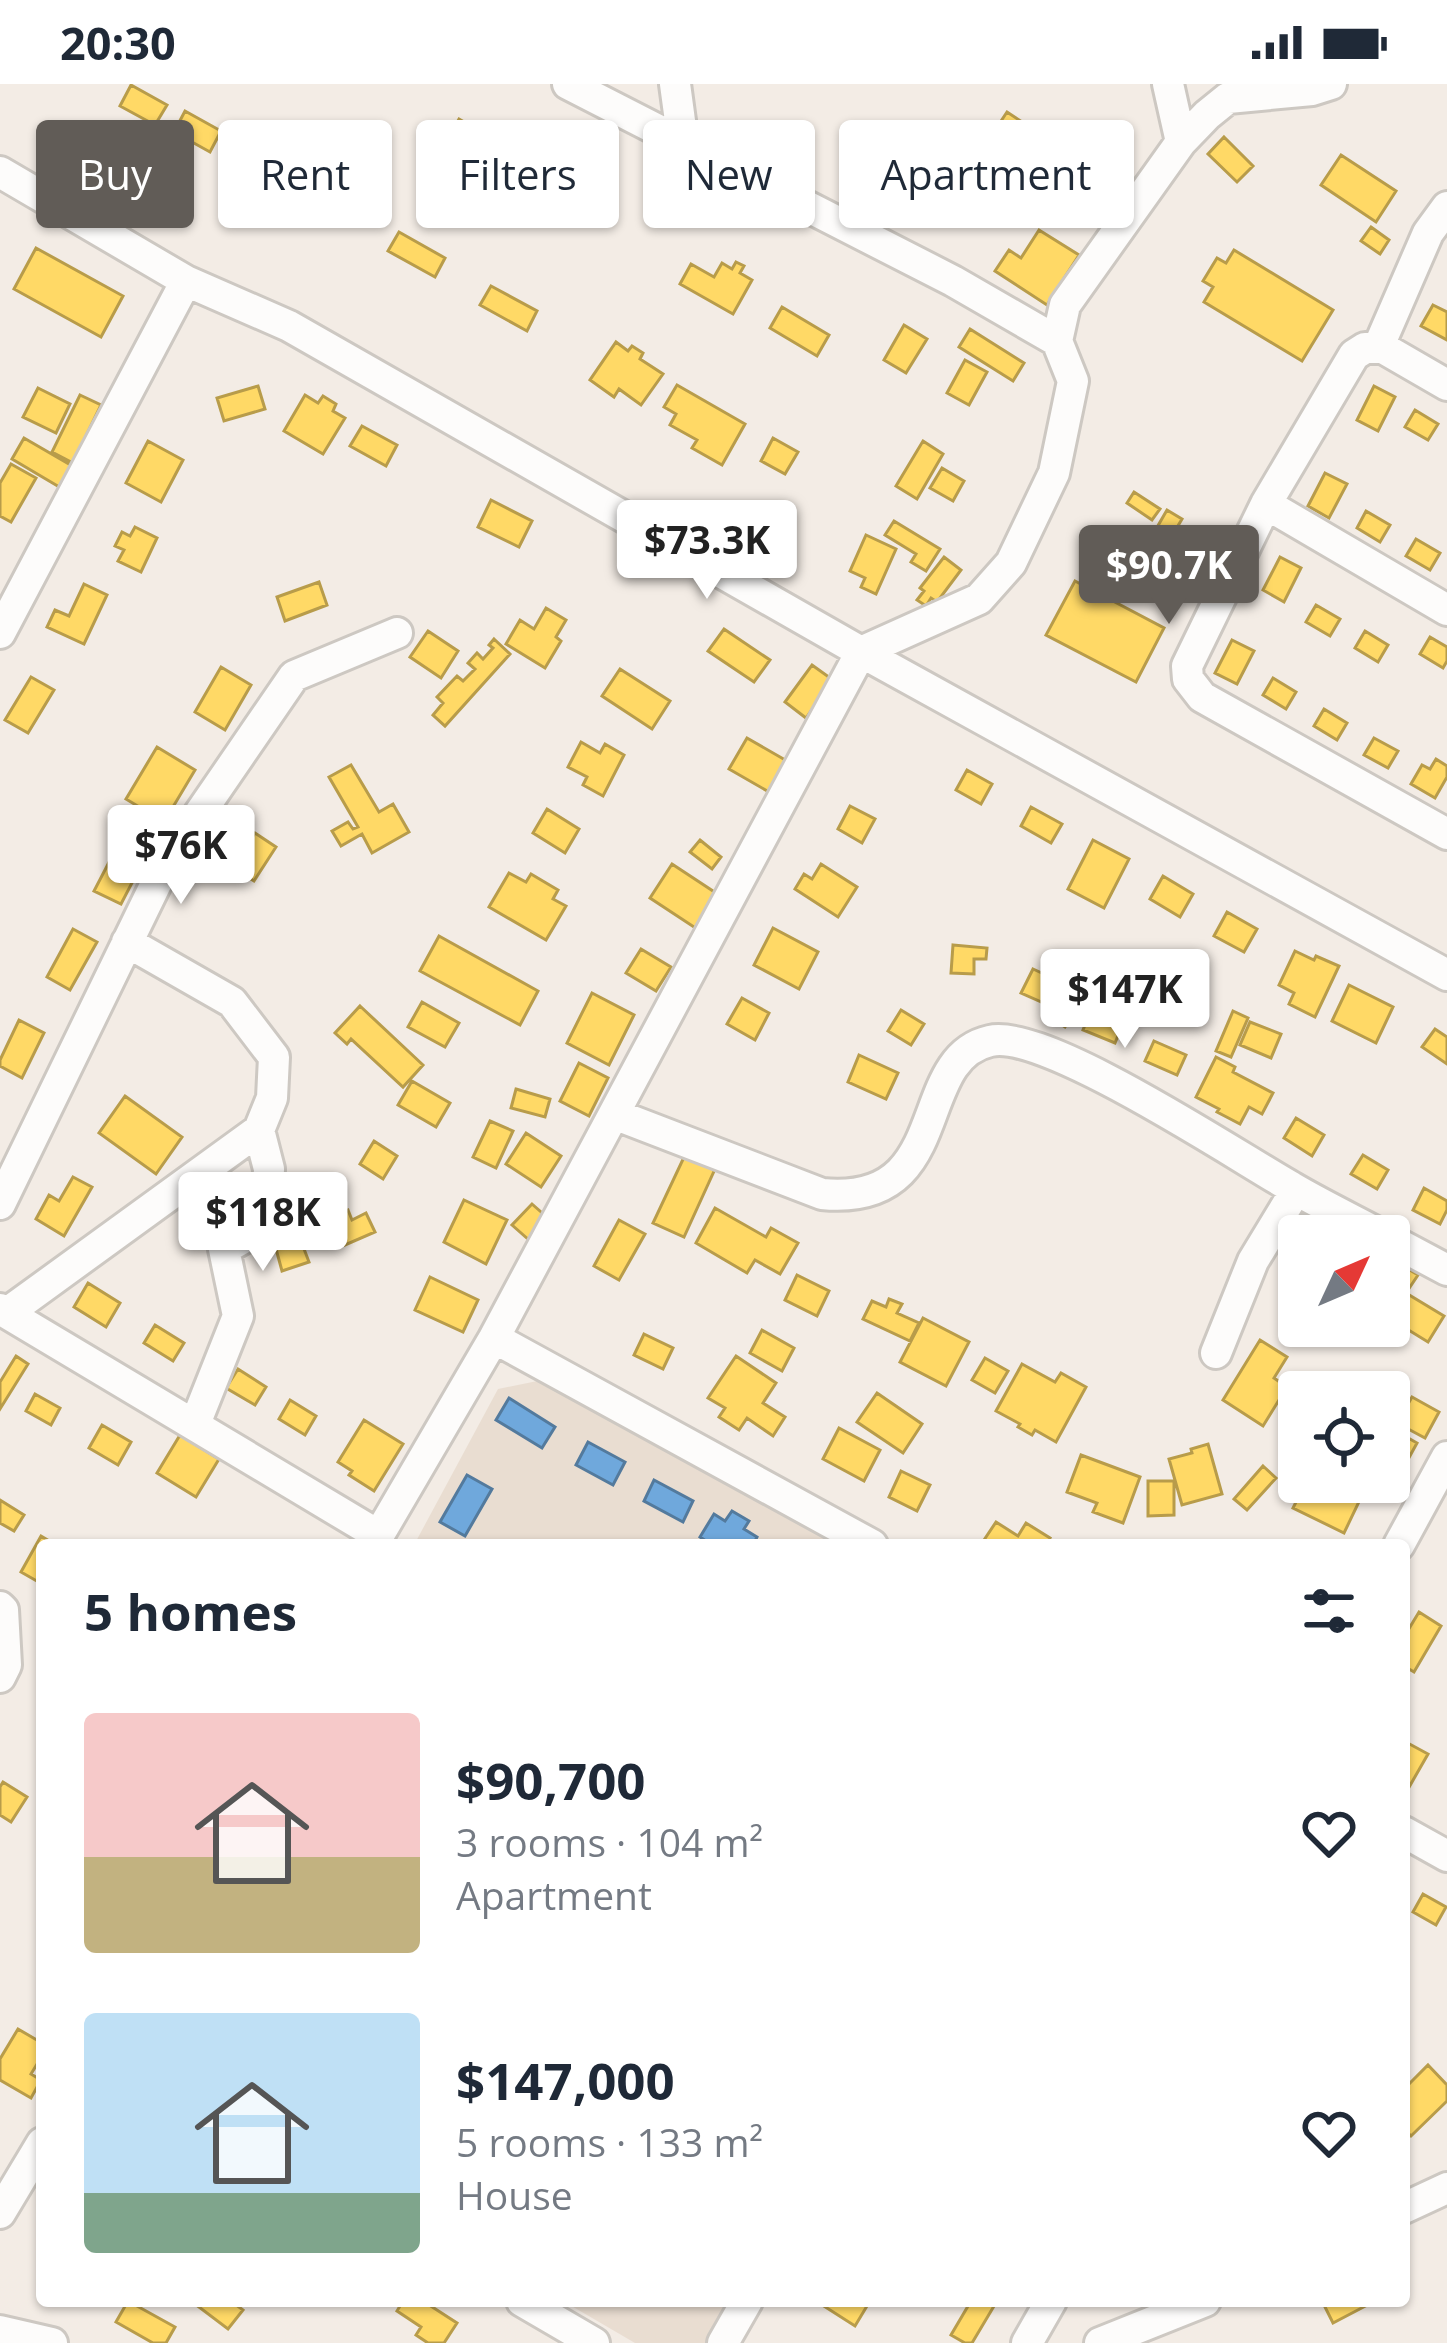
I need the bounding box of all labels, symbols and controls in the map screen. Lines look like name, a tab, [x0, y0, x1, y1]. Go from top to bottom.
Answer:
text: 20:30	[60, 12, 176, 73]
chip: Buy	[36, 120, 194, 228]
chip: Rent	[218, 120, 392, 228]
chip: Filters	[416, 120, 619, 228]
chip: New	[643, 120, 815, 228]
chip: Apartment	[839, 120, 1134, 228]
pin: $73.3K	[609, 500, 805, 602]
text: $73.3K	[644, 512, 770, 565]
pin: $90.7K	[1071, 525, 1267, 627]
text: $90.7K	[1106, 537, 1232, 590]
pin: $76K	[110, 805, 252, 907]
text: $76K	[135, 817, 227, 870]
pin: $147K	[1041, 949, 1209, 1051]
text: $147K	[1067, 961, 1183, 1014]
pin: $118K	[179, 1172, 347, 1274]
text: $118K	[205, 1184, 321, 1237]
north arrow	[1278, 1215, 1410, 1347]
map controls	[1278, 1215, 1410, 1503]
button: locate	[1278, 1371, 1410, 1503]
text: 5 homes	[84, 1576, 297, 1646]
icon: filters	[1296, 1578, 1362, 1644]
text: $90,700	[456, 1745, 646, 1815]
icon: home	[180, 1761, 324, 1905]
icon: heart	[1296, 1800, 1362, 1866]
text: 3 rooms · 104 m²	[456, 1815, 763, 1868]
text: Apartment	[456, 1868, 652, 1921]
text: $147,000	[456, 2045, 675, 2115]
icon: home	[180, 2061, 324, 2205]
icon: heart	[1296, 2100, 1362, 2166]
text: 5 rooms · 133 m²	[456, 2115, 763, 2168]
text: House	[456, 2168, 573, 2221]

